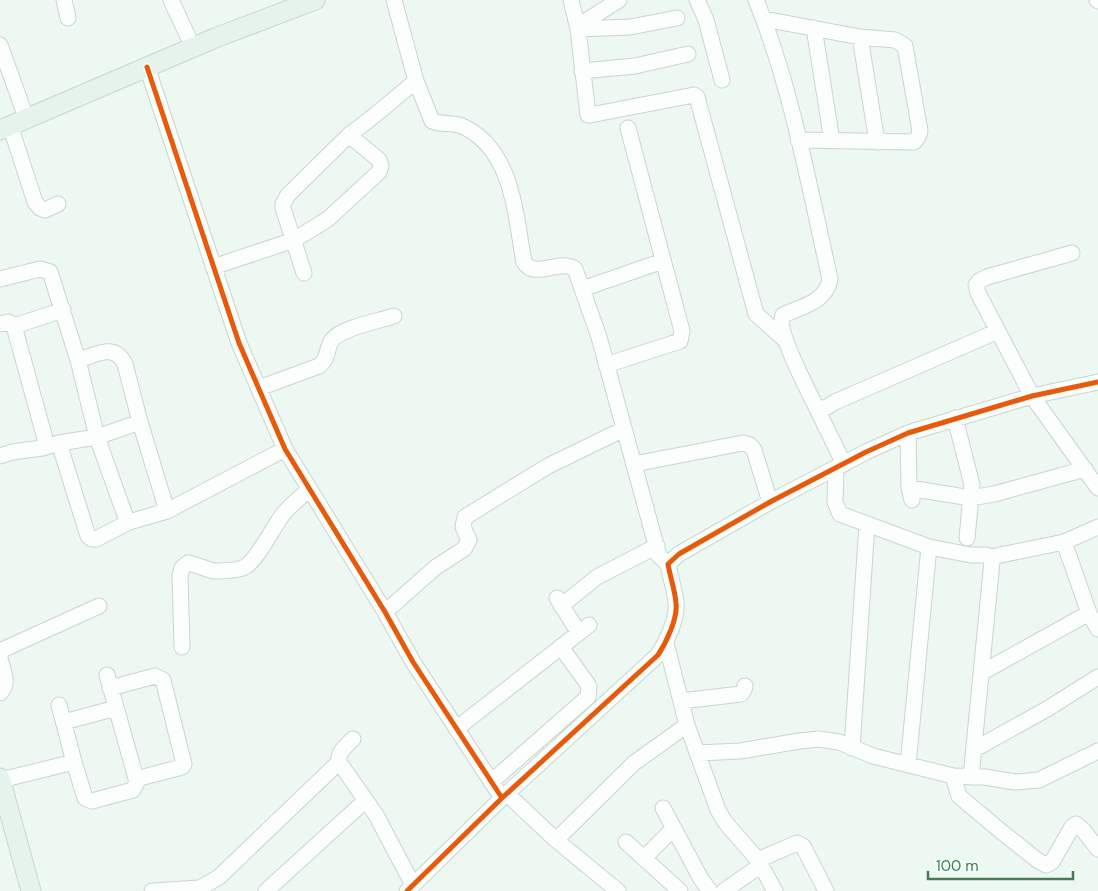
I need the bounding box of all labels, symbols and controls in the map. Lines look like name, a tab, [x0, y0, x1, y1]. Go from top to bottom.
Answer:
scale bar	[928, 848, 1073, 880]
text: 100 m	[936, 856, 979, 876]

